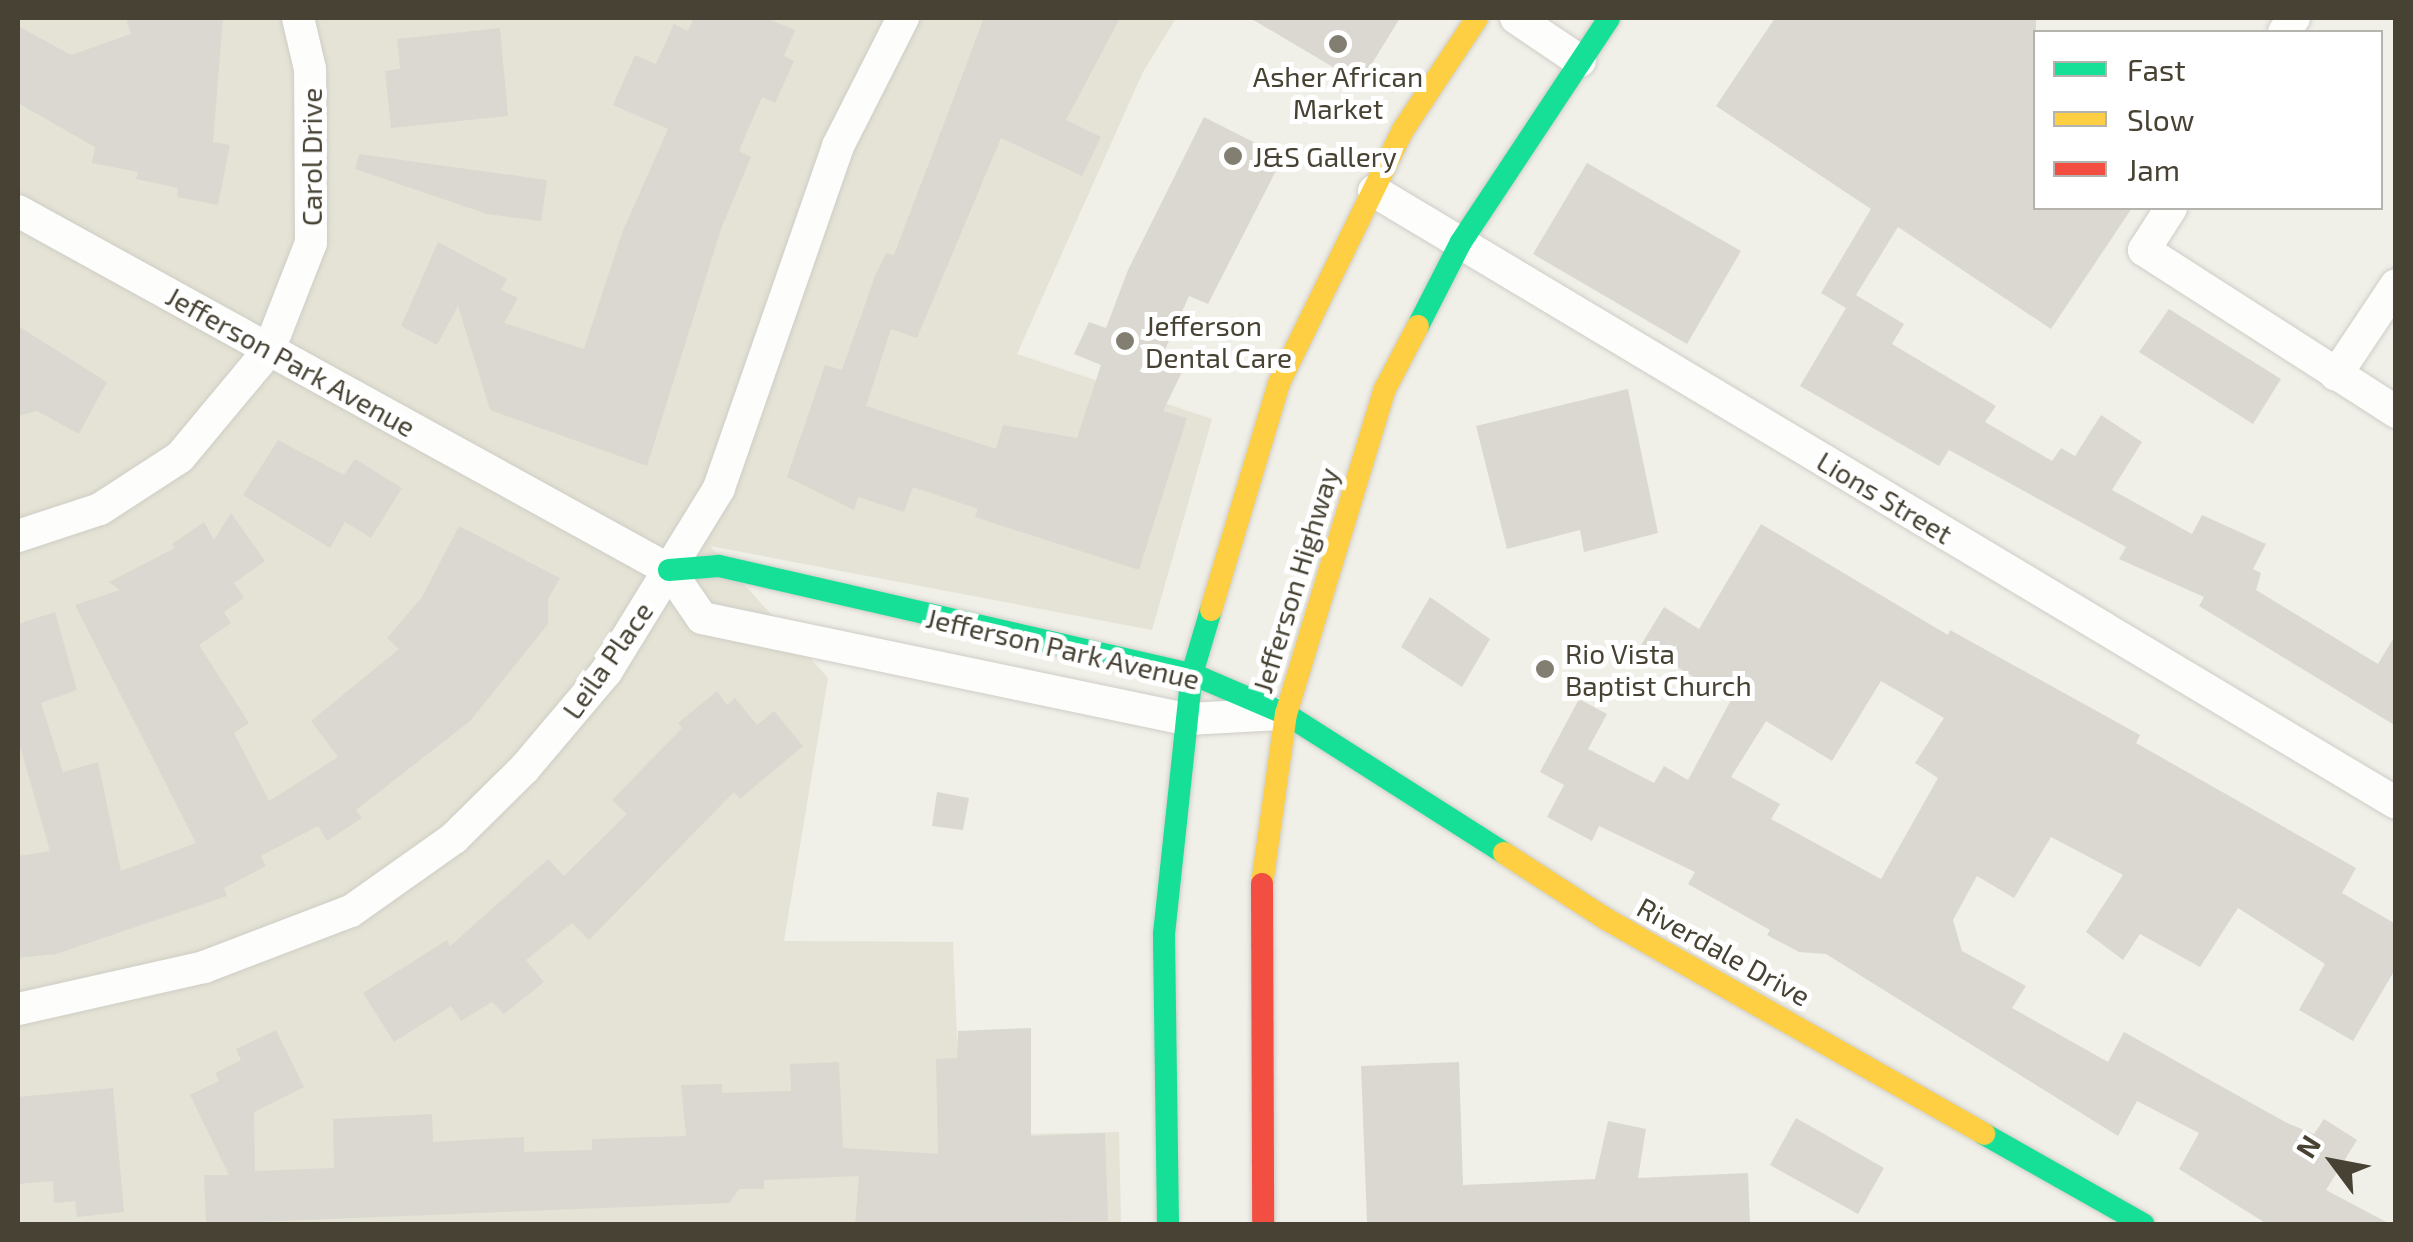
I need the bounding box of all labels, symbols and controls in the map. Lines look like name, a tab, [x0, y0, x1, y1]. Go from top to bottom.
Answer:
legend	[2033, 30, 2383, 210]
marker: Asher African Market	[1327, 33, 1349, 55]
text: Fast	[2127, 51, 2186, 87]
place label: Asher African Market	[1252, 59, 1424, 125]
street label: Carol Drive	[294, 87, 328, 227]
text: Slow	[2127, 101, 2194, 137]
place label: J&S Gallery	[1253, 139, 1397, 173]
marker: J&S Gallery	[1222, 145, 1244, 167]
text: Jam	[2127, 151, 2180, 187]
street label: Jefferson Park Avenue	[160, 278, 422, 444]
place label: Jefferson Dental Care	[1145, 308, 1293, 374]
marker: Jefferson Dental Care	[1114, 330, 1136, 352]
street label: Lions Street	[1811, 444, 1959, 550]
street label: Jefferson Highway	[1245, 463, 1345, 697]
street label: Leila Place	[555, 595, 659, 725]
street label: Jefferson Park Avenue	[923, 600, 1203, 696]
place label: Rio Vista Baptist Church	[1565, 636, 1752, 702]
marker: Rio Vista Baptist Church	[1534, 658, 1556, 680]
street label: Riverdale Drive	[1632, 890, 1816, 1012]
north arrow	[2283, 1112, 2383, 1212]
text: N	[2288, 1129, 2327, 1164]

